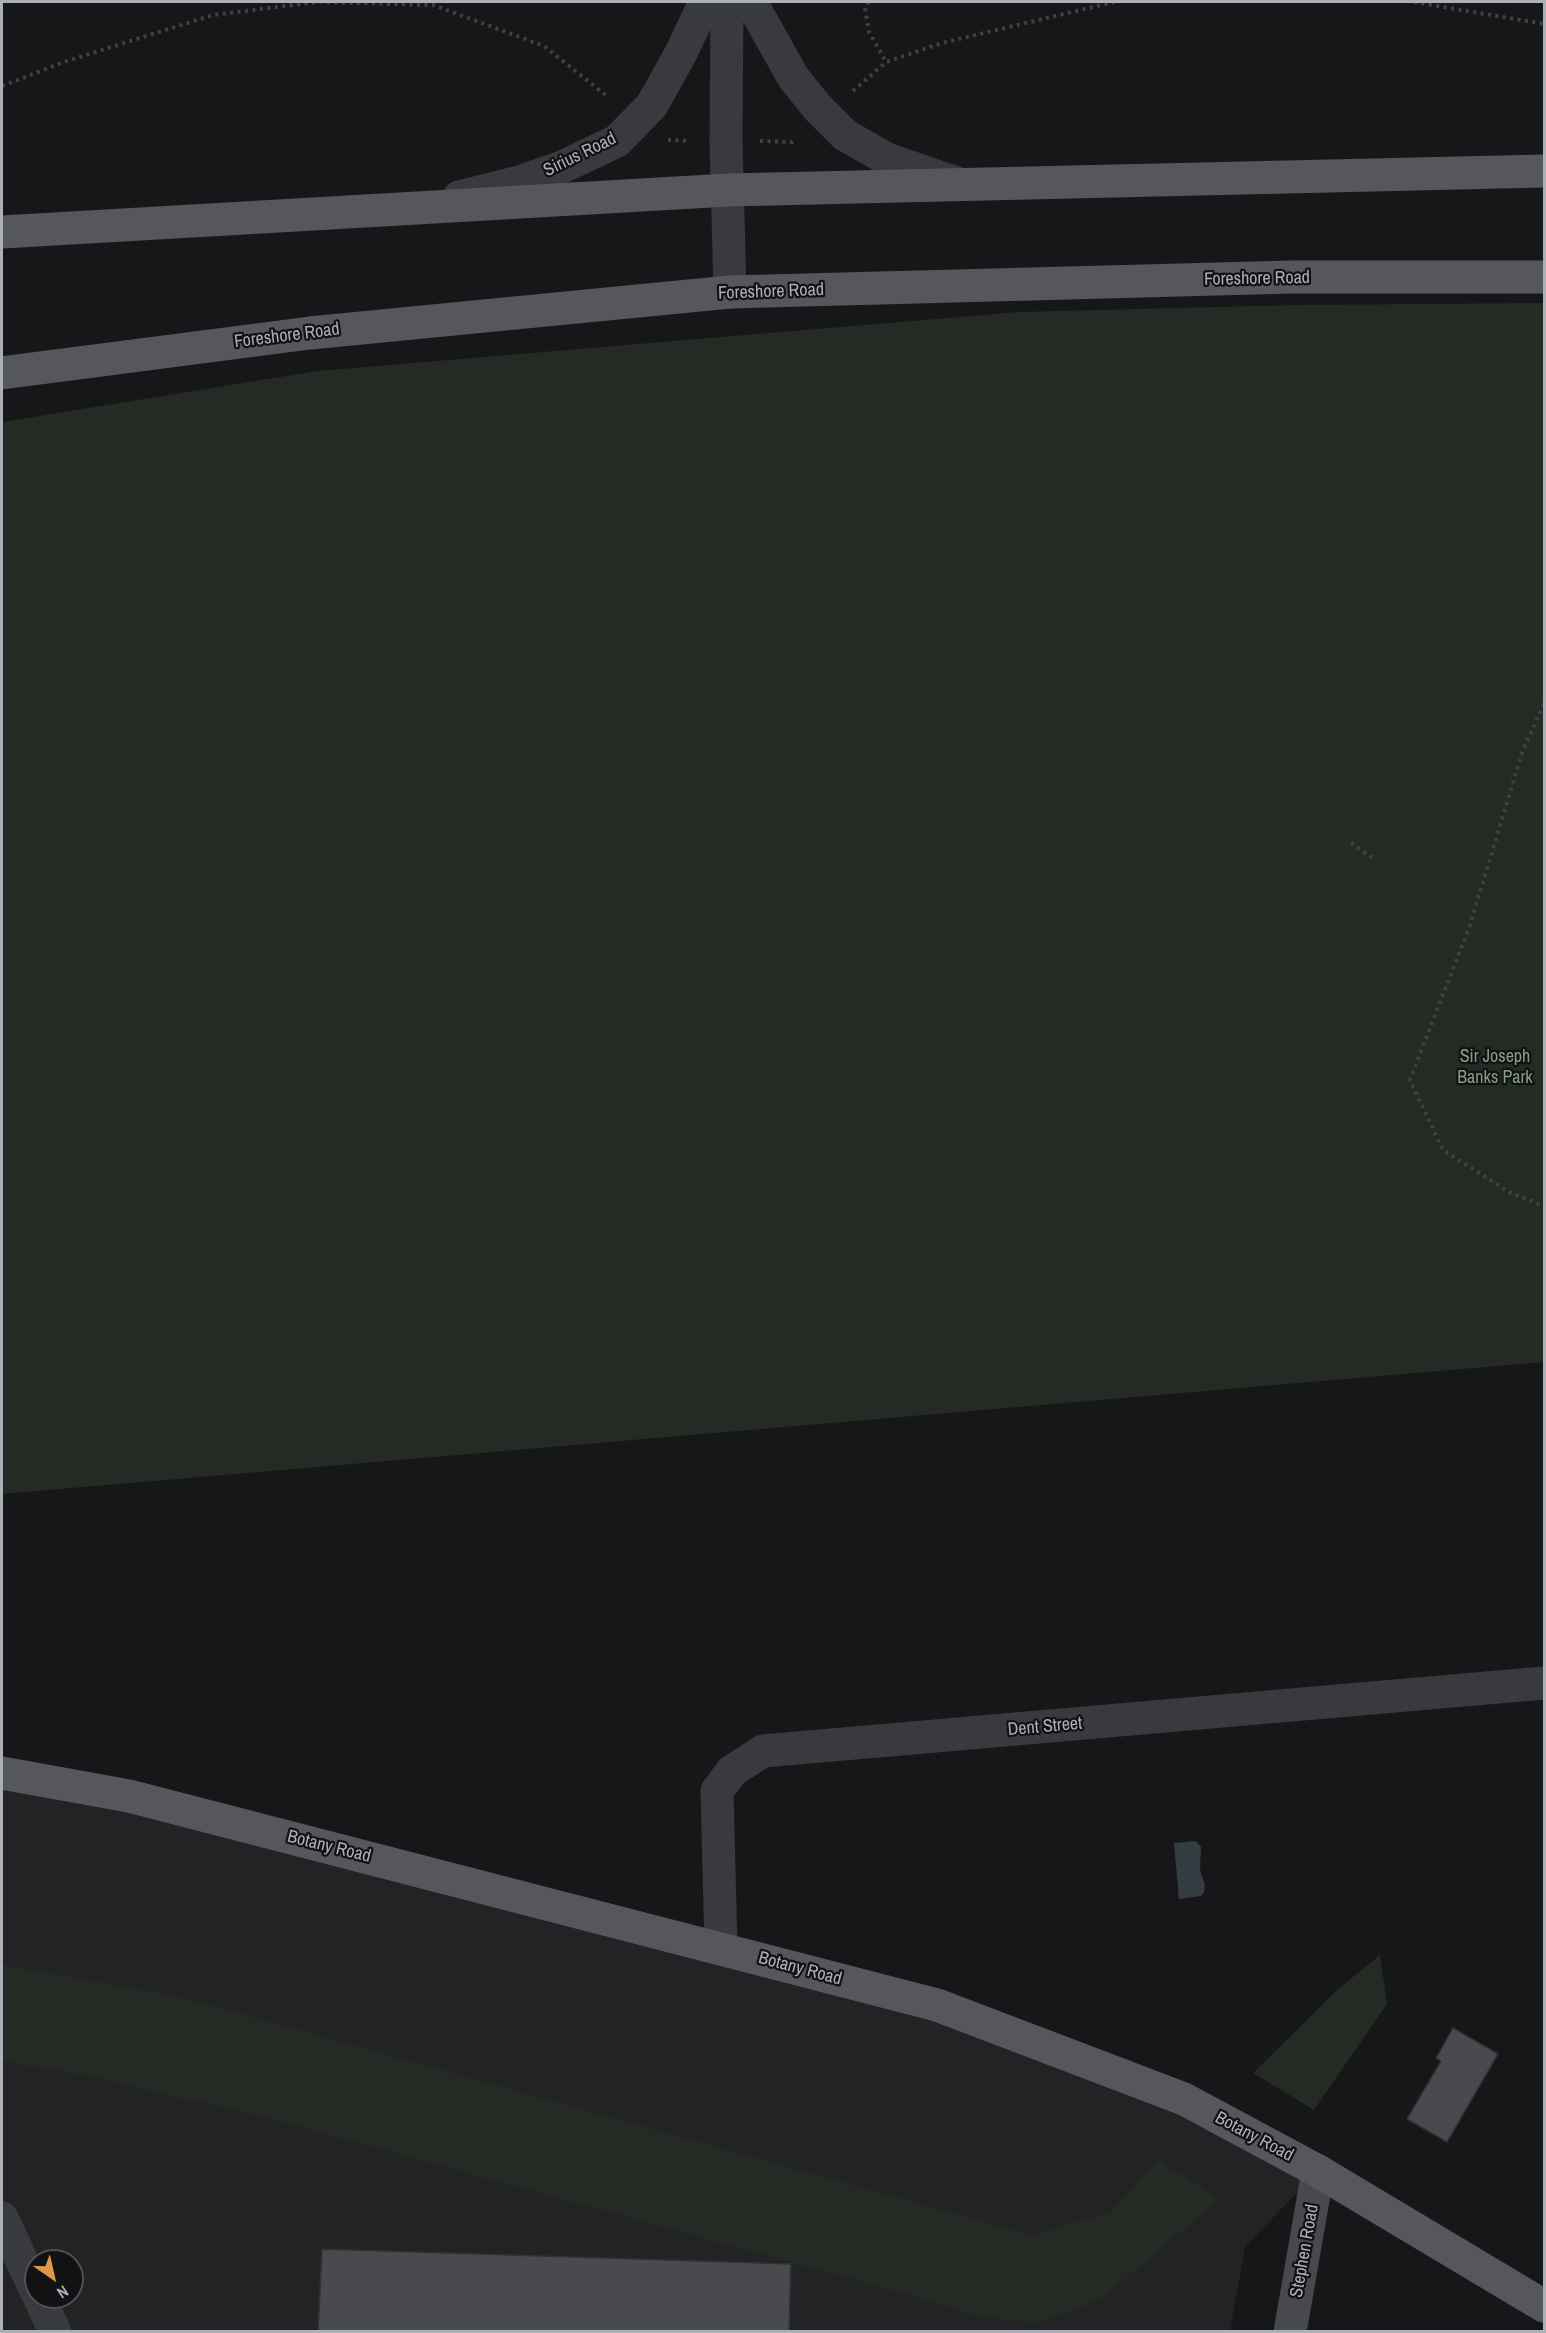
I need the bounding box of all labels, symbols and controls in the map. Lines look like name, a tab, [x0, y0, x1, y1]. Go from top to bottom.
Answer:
street label: Sirius Road	[540, 128, 620, 182]
street label: Foreshore Road	[1204, 267, 1310, 291]
street label: Foreshore Road	[718, 279, 824, 305]
street label: Foreshore Road	[233, 319, 341, 353]
park label: Sir Joseph Banks Park	[1457, 1046, 1533, 1088]
street label: Dent Street	[1007, 1713, 1083, 1741]
street label: Botany Road	[285, 1826, 373, 1868]
street label: Botany Road	[756, 1948, 844, 1990]
street label: Botany Road	[1211, 2107, 1297, 2167]
street label: Stephen Road	[1286, 2203, 1324, 2299]
north arrow	[24, 2249, 84, 2309]
text: N	[53, 2280, 73, 2304]

